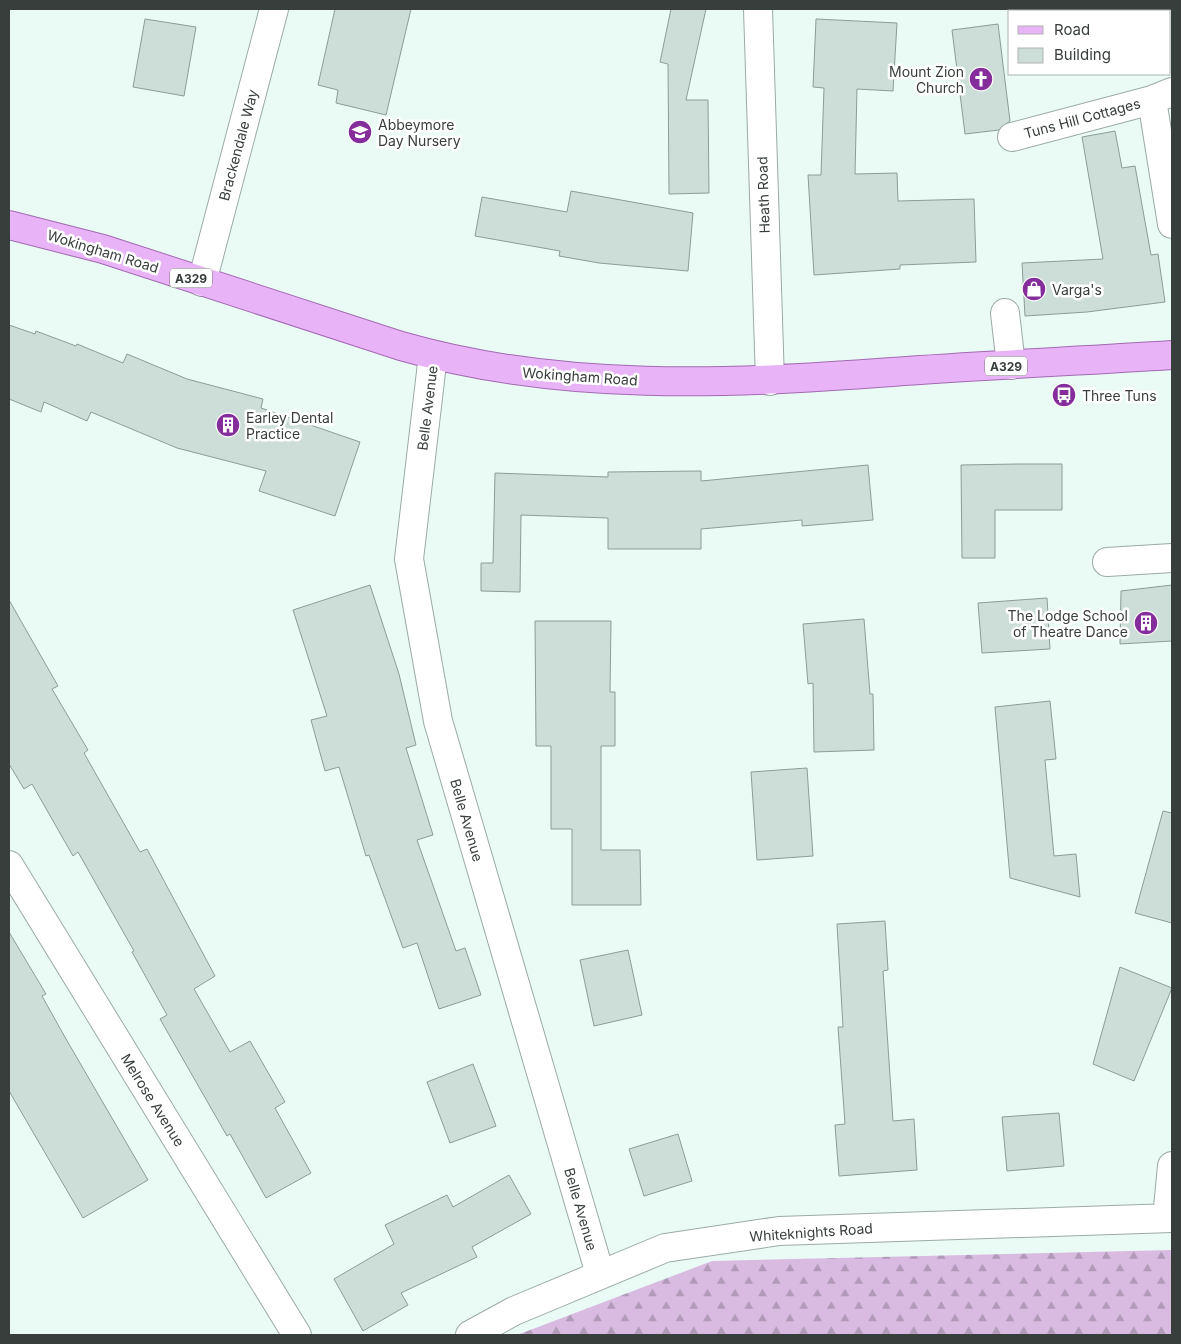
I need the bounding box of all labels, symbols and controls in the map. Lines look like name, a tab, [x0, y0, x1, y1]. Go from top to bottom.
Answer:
legend	[1008, 10, 1171, 75]
text: Road	[1054, 20, 1090, 39]
text: Building	[1054, 45, 1111, 64]
place label: Mount Zion Church	[889, 63, 964, 96]
church icon: Mount Zion Church	[968, 66, 994, 92]
street label: Brackendale Way	[215, 87, 261, 203]
street label: Tuns Hill Cottages	[1022, 94, 1142, 142]
place label: Abbeymore Day Nursery	[378, 116, 461, 149]
school or university icon: Abbeymore Day Nursery	[347, 119, 373, 145]
street label: Heath Road	[753, 156, 773, 234]
street label: Wokingham Road	[45, 226, 161, 276]
road number: A329	[170, 268, 212, 288]
shop icon: Varga's	[1021, 276, 1047, 302]
place label: Varga's	[1052, 281, 1102, 298]
road number: A329	[985, 356, 1027, 376]
street label: Wokingham Road	[522, 363, 638, 389]
street label: Belle Avenue	[413, 365, 441, 451]
bus stop icon: Three Tuns	[1051, 382, 1077, 408]
place label: Three Tuns	[1082, 387, 1157, 404]
place label: Earley Dental Practice	[246, 409, 333, 442]
building icon: Earley Dental Practice	[215, 412, 241, 438]
place label: The Lodge School of Theatre Dance	[1008, 607, 1128, 640]
building icon: The Lodge School of Theatre Dance	[1133, 610, 1159, 636]
street label: Belle Avenue	[447, 777, 487, 863]
street label: Melrose Avenue	[118, 1050, 188, 1150]
street label: Belle Avenue	[561, 1166, 601, 1252]
street label: Whiteknights Road	[749, 1219, 873, 1245]

